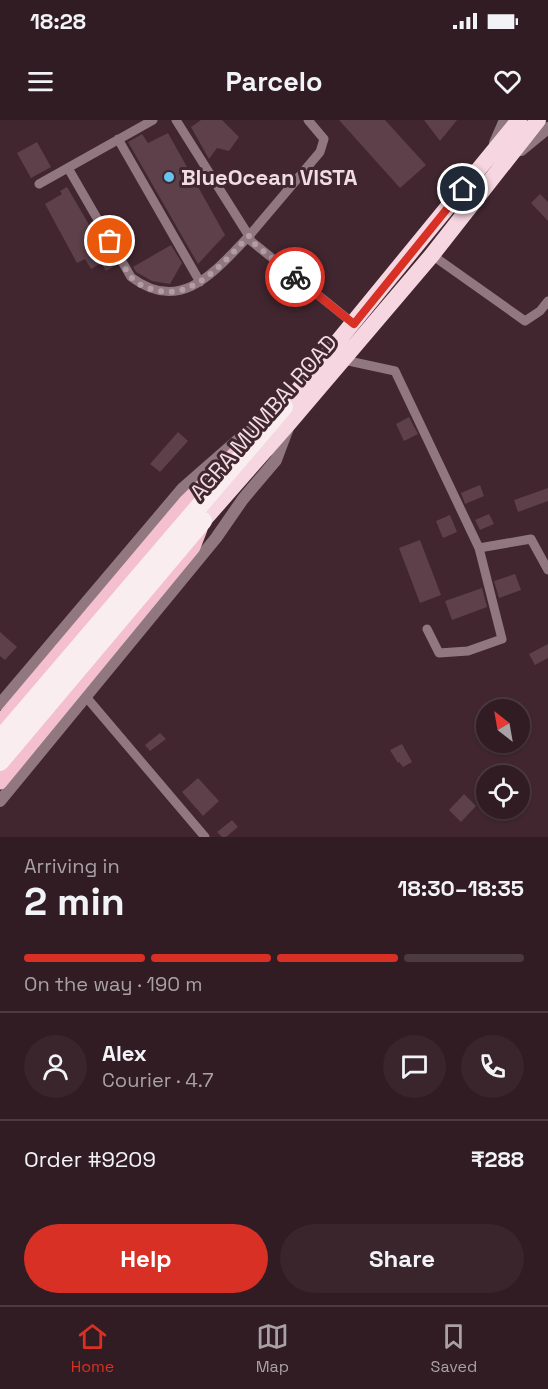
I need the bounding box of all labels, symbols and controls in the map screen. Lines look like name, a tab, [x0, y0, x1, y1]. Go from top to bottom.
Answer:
text: 18:28	[30, 7, 86, 35]
text: Parcelo	[226, 64, 322, 99]
icon: menu	[24, 65, 57, 98]
icon: heart	[491, 65, 524, 98]
place label: BlueOcean VISTA	[181, 163, 358, 191]
pin	[437, 163, 488, 214]
marker: BlueOcean VISTA	[162, 170, 176, 184]
icon: home	[446, 172, 479, 205]
pin	[84, 215, 135, 266]
icon: bag	[93, 224, 126, 257]
courier	[265, 247, 325, 307]
icon: bike	[279, 261, 312, 294]
street label: AGRA MUMBAI ROAD	[183, 329, 343, 505]
north arrow	[476, 699, 530, 753]
map controls	[476, 699, 530, 819]
button: locate	[476, 765, 530, 819]
text: Arriving in	[24, 853, 120, 879]
text: 18:30–18:35	[398, 874, 524, 902]
text: 2 min	[24, 877, 125, 926]
text: On the way · 190 m	[24, 971, 202, 997]
button: person	[24, 1035, 87, 1098]
button: chat	[383, 1035, 446, 1098]
button: phone	[461, 1035, 524, 1098]
text: Alex	[102, 1039, 147, 1067]
text: Courier · 4.7	[102, 1067, 213, 1093]
text: Order #9209	[24, 1145, 156, 1173]
text: ₹288	[471, 1145, 524, 1173]
button: Help	[24, 1224, 268, 1293]
button: Share	[280, 1224, 524, 1293]
tab: Home	[71, 1320, 114, 1377]
tab: Map	[256, 1320, 289, 1377]
tab: Saved	[431, 1320, 477, 1377]

